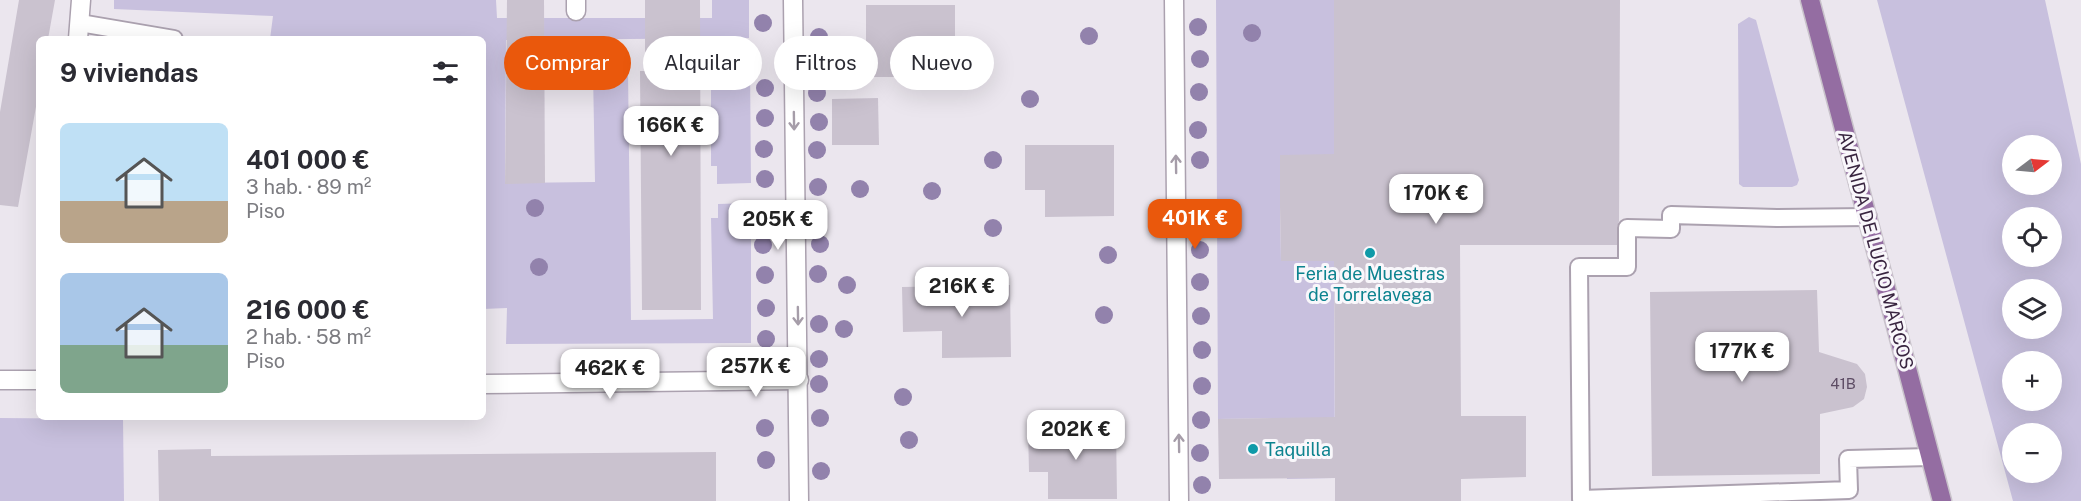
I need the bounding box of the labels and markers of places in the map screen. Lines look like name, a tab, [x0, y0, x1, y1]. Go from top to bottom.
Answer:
pin: 166K €	[622, 106, 720, 157]
pin: 170K €	[1387, 174, 1485, 225]
pin: 401K €	[1146, 199, 1244, 250]
pin: 205K €	[729, 200, 827, 251]
marker: Feria de Muestras de Torrelavega	[1363, 246, 1377, 260]
place label: Feria de Muestras de Torrelavega	[1295, 263, 1445, 305]
pin: 216K €	[913, 267, 1011, 318]
pin: 177K €	[1693, 332, 1791, 383]
pin: 257K €	[707, 347, 805, 398]
pin: 462K €	[561, 349, 659, 400]
pin: 202K €	[1027, 410, 1125, 461]
place label: Taquilla	[1265, 439, 1331, 460]
marker: Taquilla	[1246, 442, 1260, 456]

